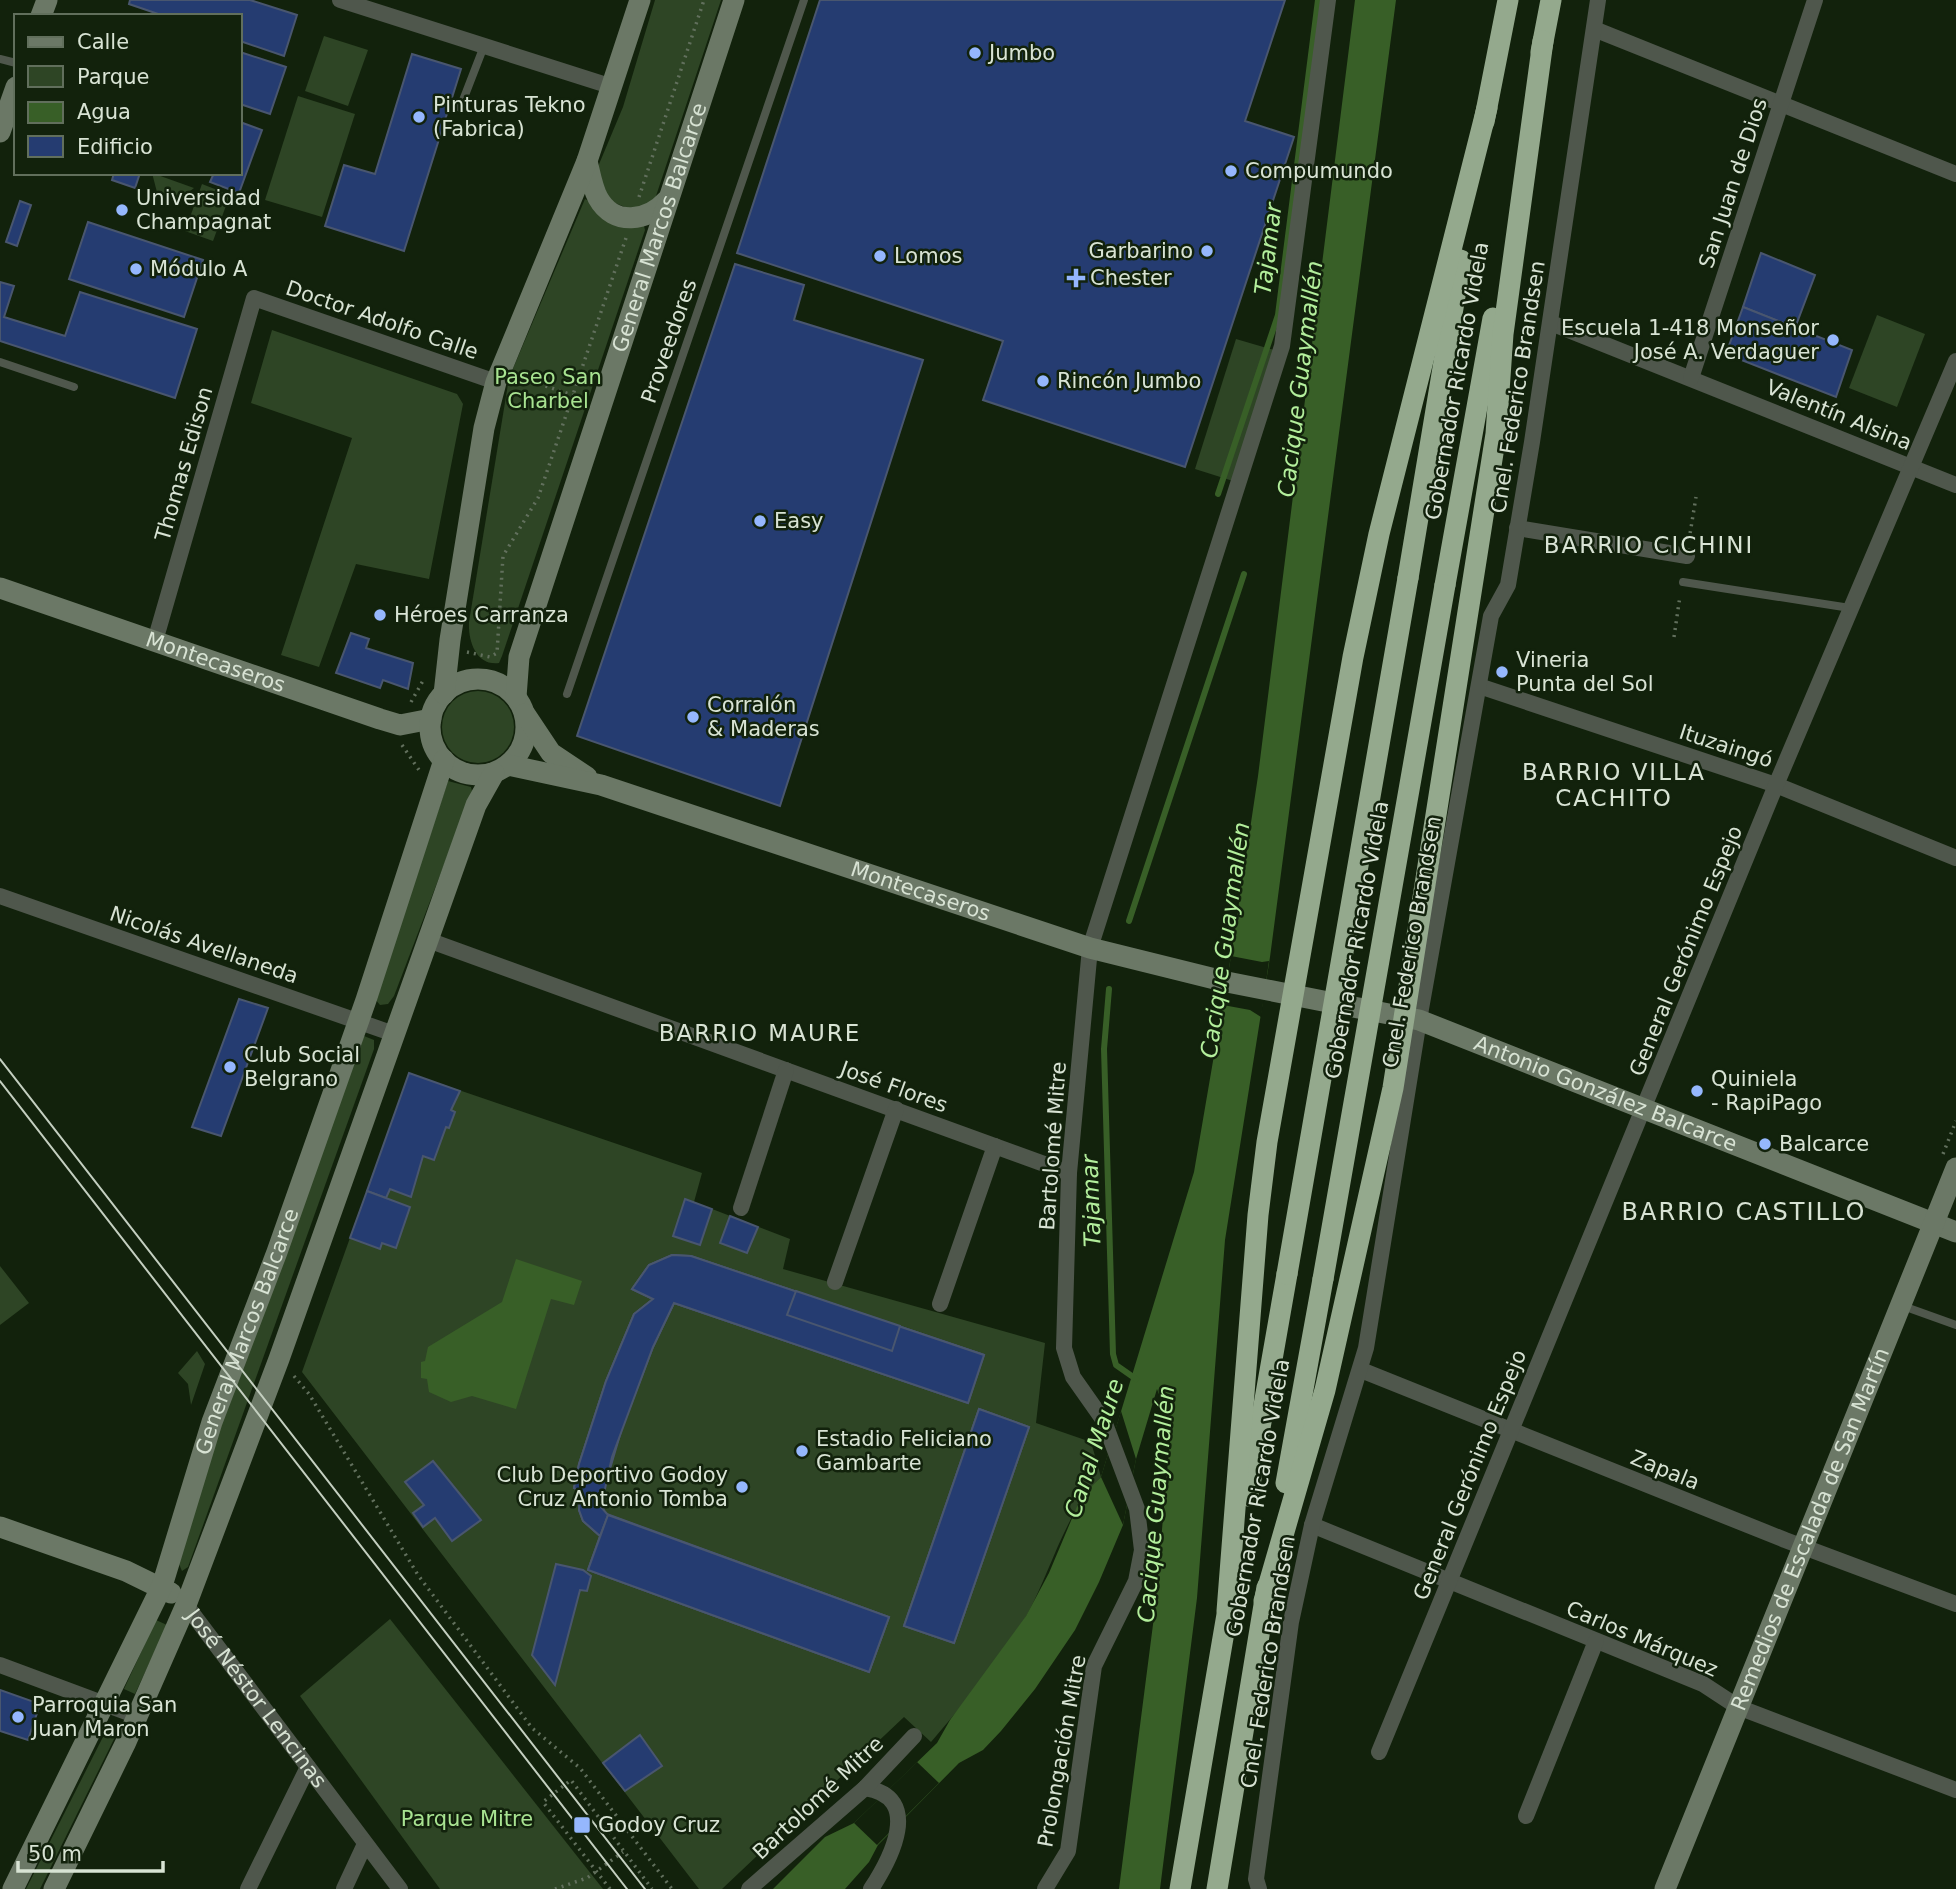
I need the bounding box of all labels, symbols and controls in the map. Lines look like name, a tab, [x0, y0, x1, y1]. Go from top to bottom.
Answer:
legend	[14, 14, 242, 175]
text: Calle	[77, 30, 129, 54]
place label: Jumbo	[987, 41, 1055, 65]
marker: Jumbo	[967, 45, 983, 61]
text: Parque	[77, 65, 149, 89]
place label: Pinturas Tekno (Fabrica)	[433, 93, 586, 141]
street label: San Juan de Dios	[1694, 95, 1772, 271]
text: Agua	[77, 100, 131, 124]
street label: General Marcos Balcarce	[608, 100, 712, 355]
marker: Pinturas Tekno (Fabrica)	[411, 109, 427, 125]
text: Edificio	[77, 135, 153, 159]
place label: Compumundo	[1245, 159, 1393, 183]
marker: Compumundo	[1223, 163, 1239, 179]
place label: Universidad Champagnat	[136, 186, 271, 234]
water label: Tajamar	[1249, 200, 1287, 296]
marker: Universidad Champagnat	[114, 202, 130, 218]
place label: Garbarino	[1088, 239, 1193, 263]
street label: Gobernador Ricardo Videla	[1421, 240, 1493, 522]
marker: Garbarino	[1199, 243, 1215, 259]
place label: Lomos	[894, 244, 962, 268]
marker: Lomos	[872, 248, 888, 264]
place label: Módulo A	[150, 257, 248, 281]
water label: Cacique Guaymallén	[1273, 259, 1327, 499]
street label: Cnel. Federico Brandsen	[1486, 259, 1550, 515]
marker: Módulo A	[128, 261, 144, 277]
place label: Chester	[1090, 266, 1172, 290]
marker: Chester	[1068, 270, 1084, 286]
street label: Doctor Adolfo Calle	[283, 276, 481, 364]
street label: Proveedores	[637, 276, 701, 406]
place label: Escuela 1-418 Monseñor José A. Verdaguer	[1561, 316, 1819, 364]
marker: Escuela 1-418 Monseñor José A. Verdaguer	[1825, 332, 1841, 348]
park label: Paseo San Charbel	[494, 365, 602, 413]
place label: Rincón Jumbo	[1057, 369, 1201, 393]
marker: Rincón Jumbo	[1035, 373, 1051, 389]
street label: Valentín Alsina	[1763, 375, 1915, 455]
street label: Thomas Edison	[150, 384, 218, 545]
place label: Easy	[774, 509, 824, 533]
marker: Easy	[752, 513, 768, 529]
district label: BARRIO CICHINI	[1544, 532, 1754, 558]
place label: Héroes Carranza	[394, 603, 569, 627]
marker: Héroes Carranza	[372, 607, 388, 623]
street label: Montecaseros	[143, 627, 288, 697]
place label: Vineria Punta del Sol	[1516, 648, 1653, 696]
marker: Vineria Punta del Sol	[1494, 664, 1510, 680]
place label: Corralón & Maderas	[707, 693, 820, 741]
marker: Corralón & Maderas	[685, 709, 701, 725]
street label: Ituzaingó	[1676, 720, 1776, 772]
district label: BARRIO VILLA CACHITO	[1522, 759, 1706, 811]
street label: Gobernador Ricardo Videla	[1321, 799, 1393, 1081]
street label: Cnel. Federico Brandsen	[1378, 814, 1446, 1070]
water label: Cacique Guaymallén	[1196, 820, 1254, 1060]
street label: General Gerónimo Espejo	[1625, 822, 1747, 1080]
street label: Montecaseros	[848, 857, 994, 926]
street label: Nicolás Avellaneda	[107, 901, 301, 989]
district label: BARRIO MAURE	[659, 1020, 861, 1046]
street label: Antonio González Balcarce	[1471, 1031, 1740, 1156]
place label: Club Social Belgrano	[244, 1043, 360, 1091]
street label: José Flores	[835, 1056, 951, 1117]
marker: Club Social Belgrano	[222, 1059, 238, 1075]
street label: Bartolomé Mitre	[1035, 1061, 1071, 1231]
place label: Quiniela - RapiPago	[1711, 1067, 1822, 1115]
marker: Quiniela - RapiPago	[1689, 1083, 1705, 1099]
place label: Balcarce	[1779, 1132, 1869, 1156]
marker: Balcarce	[1757, 1136, 1773, 1152]
water label: Tajamar	[1076, 1153, 1106, 1248]
district label: BARRIO CASTILLO	[1622, 1198, 1866, 1226]
street label: General Marcos Balcarce	[191, 1205, 303, 1458]
street label: Remedios de Escalada de San Martín	[1726, 1344, 1894, 1714]
street label: General Gerónimo Espejo	[1409, 1346, 1531, 1604]
street label: Gobernador Ricardo Videla	[1222, 1357, 1294, 1639]
water label: Canal Maure	[1059, 1375, 1129, 1521]
water label: Cacique Guaymallén	[1133, 1384, 1179, 1624]
place label: Estadio Feliciano Gambarte	[816, 1427, 992, 1475]
marker: Estadio Feliciano Gambarte	[794, 1443, 810, 1459]
street label: Zapala	[1627, 1445, 1703, 1495]
place label: Club Deportivo Godoy Cruz Antonio Tomba	[497, 1463, 728, 1511]
marker: Club Deportivo Godoy Cruz Antonio Tomba	[734, 1479, 750, 1495]
street label: Cnel. Federico Brandsen	[1236, 1534, 1300, 1790]
street label: Carlos Márquez	[1563, 1596, 1721, 1682]
street label: José Néstor Lencinas	[180, 1603, 332, 1793]
street label: Prolongación Mitre	[1033, 1653, 1091, 1849]
place label: Parroquia San Juan Maron	[30, 1693, 177, 1741]
marker: Parroquia San Juan Maron	[10, 1709, 26, 1725]
street label: Bartolomé Mitre	[748, 1732, 888, 1864]
park label: Parque Mitre	[401, 1807, 533, 1831]
place label: Godoy Cruz	[598, 1813, 720, 1837]
marker: Godoy Cruz	[572, 1815, 592, 1835]
scale bar	[18, 1829, 163, 1873]
text: 50 m	[28, 1842, 82, 1866]

